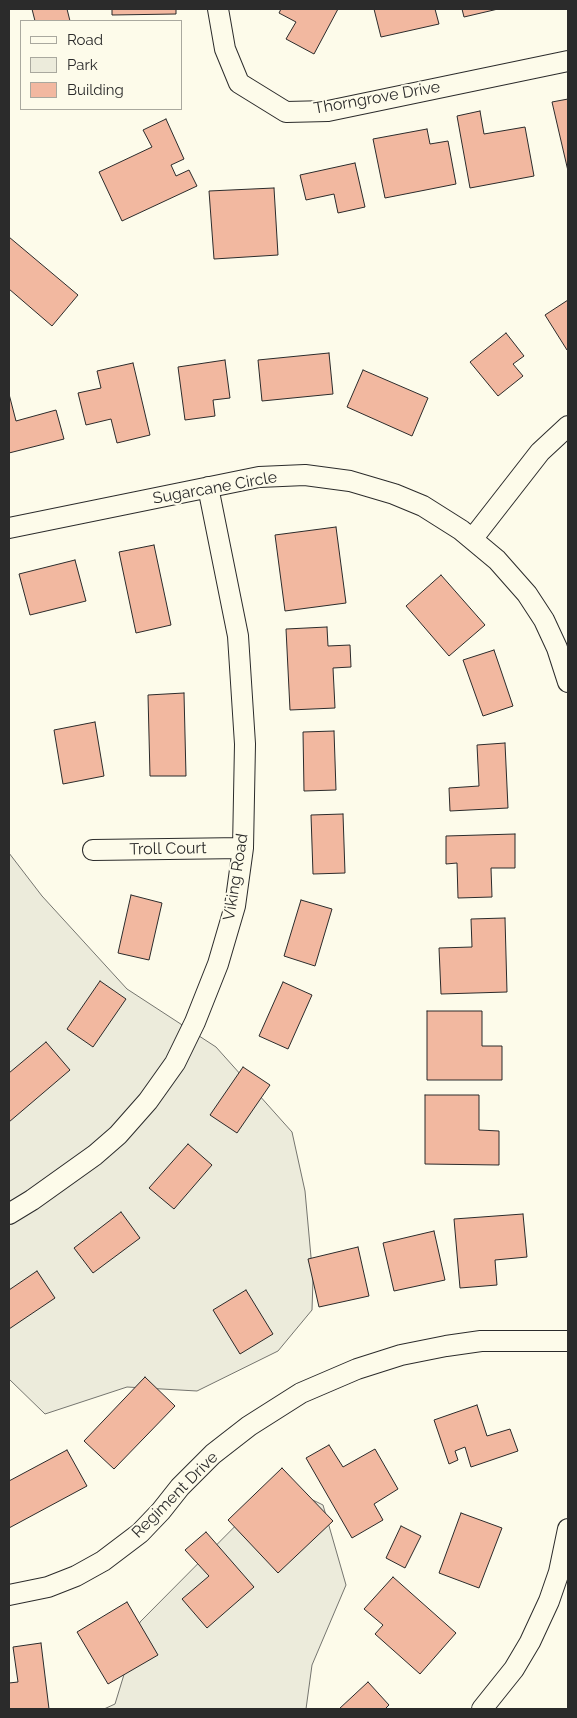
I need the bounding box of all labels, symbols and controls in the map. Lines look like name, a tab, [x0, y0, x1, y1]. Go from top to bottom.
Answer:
legend	[20, 20, 182, 110]
text: Road	[67, 31, 103, 49]
text: Park	[67, 56, 98, 74]
street label: Thorngrove Drive	[312, 77, 442, 119]
text: Building	[67, 81, 124, 99]
street label: Sugarcane Circle	[151, 468, 279, 508]
street label: Viking Road	[220, 832, 252, 922]
street label: Troll Court	[129, 839, 207, 859]
street label: Regiment Drive	[128, 1448, 222, 1542]

